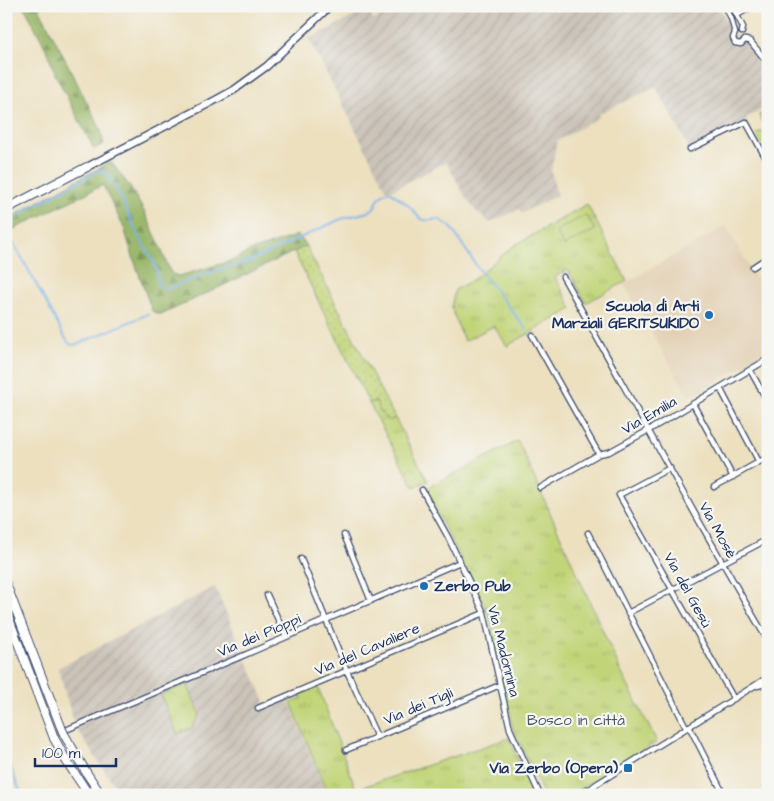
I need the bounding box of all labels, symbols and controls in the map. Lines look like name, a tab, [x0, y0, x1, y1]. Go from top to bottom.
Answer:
place label: Scuola di Arti Marziali GERITSUKIDO	[552, 296, 700, 334]
marker: Scuola di Arti Marziali GERITSUKIDO	[703, 309, 715, 321]
street label: Via Emilia	[618, 391, 681, 440]
street label: Via Mosè	[693, 498, 742, 562]
street label: Via del Gesù	[658, 549, 717, 632]
place label: Zerbo Pub	[434, 576, 511, 597]
marker: Zerbo Pub	[418, 580, 430, 592]
street label: Via Madonnina	[482, 603, 525, 700]
street label: Via dei Pioppi	[214, 608, 305, 662]
street label: Via del Cavaliere	[311, 618, 423, 681]
street label: Via dei Tigli	[380, 682, 457, 731]
park label: Bosco in città	[527, 710, 625, 731]
scale bar	[35, 736, 116, 768]
text: 100 m	[42, 743, 81, 764]
place label: Via Zerbo (Opera)	[489, 758, 619, 779]
marker: Via Zerbo (Opera)	[622, 762, 634, 774]

